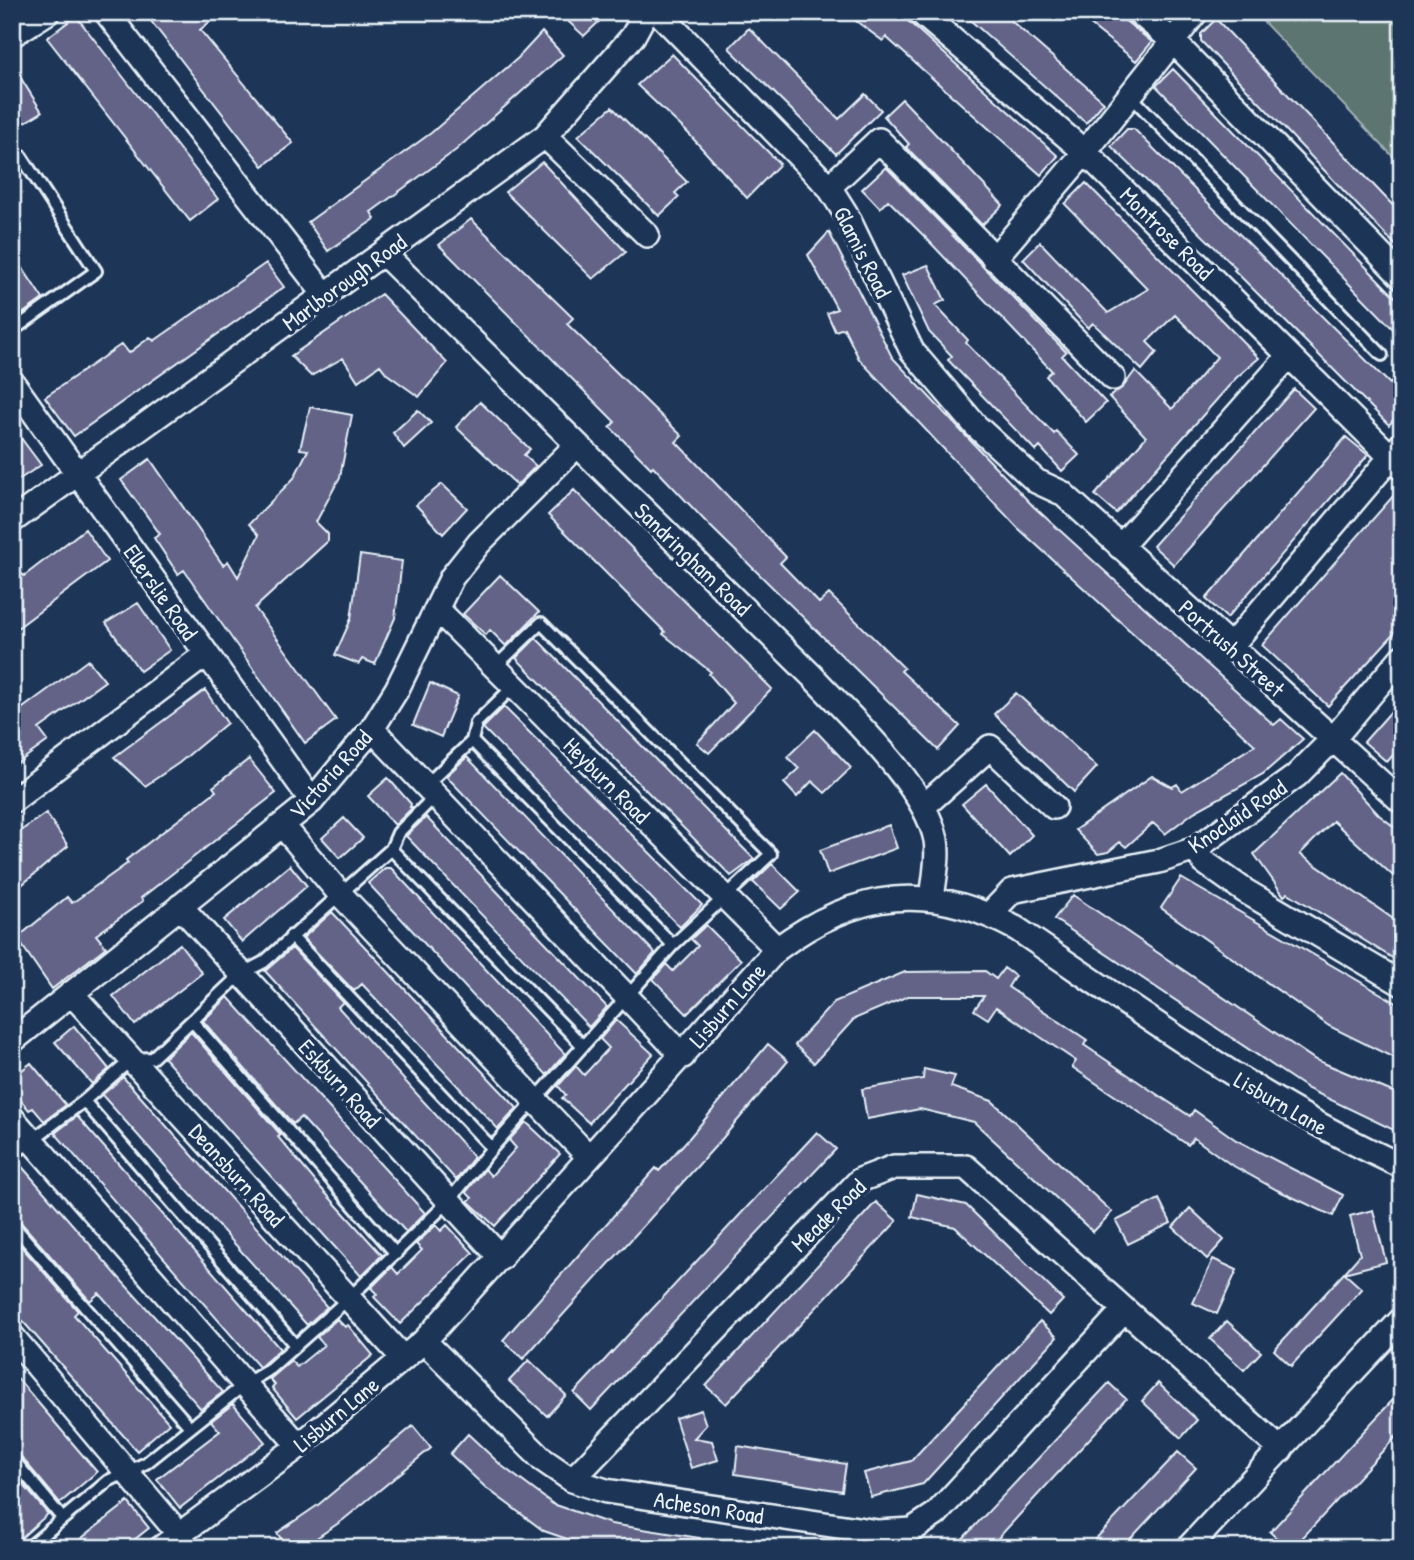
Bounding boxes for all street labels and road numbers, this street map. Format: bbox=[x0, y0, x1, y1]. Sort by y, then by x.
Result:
street label: Montrose Road bbox=[1113, 179, 1221, 287]
street label: Glamis Road bbox=[827, 201, 899, 303]
street label: Marlborough Road bbox=[276, 226, 412, 338]
street label: Sandringham Road bbox=[628, 495, 758, 623]
street label: Ellerslie Road bbox=[117, 538, 205, 646]
street label: Portrush Street bbox=[1172, 592, 1292, 705]
street label: Victoria Road bbox=[282, 723, 378, 825]
street label: Heyburn Road bbox=[557, 730, 657, 830]
street label: Knoclaid Road bbox=[1182, 772, 1292, 860]
street label: Lisburn Lane bbox=[682, 956, 772, 1054]
street label: Eskburn Road bbox=[292, 1032, 388, 1134]
street label: Lisburn Lane bbox=[1229, 1064, 1333, 1142]
street label: Deansburn Road bbox=[182, 1117, 292, 1233]
street label: Meade Road bbox=[784, 1172, 872, 1258]
street label: Lisburn Lane bbox=[287, 1369, 385, 1459]
street label: Acheson Road bbox=[652, 1483, 766, 1531]

